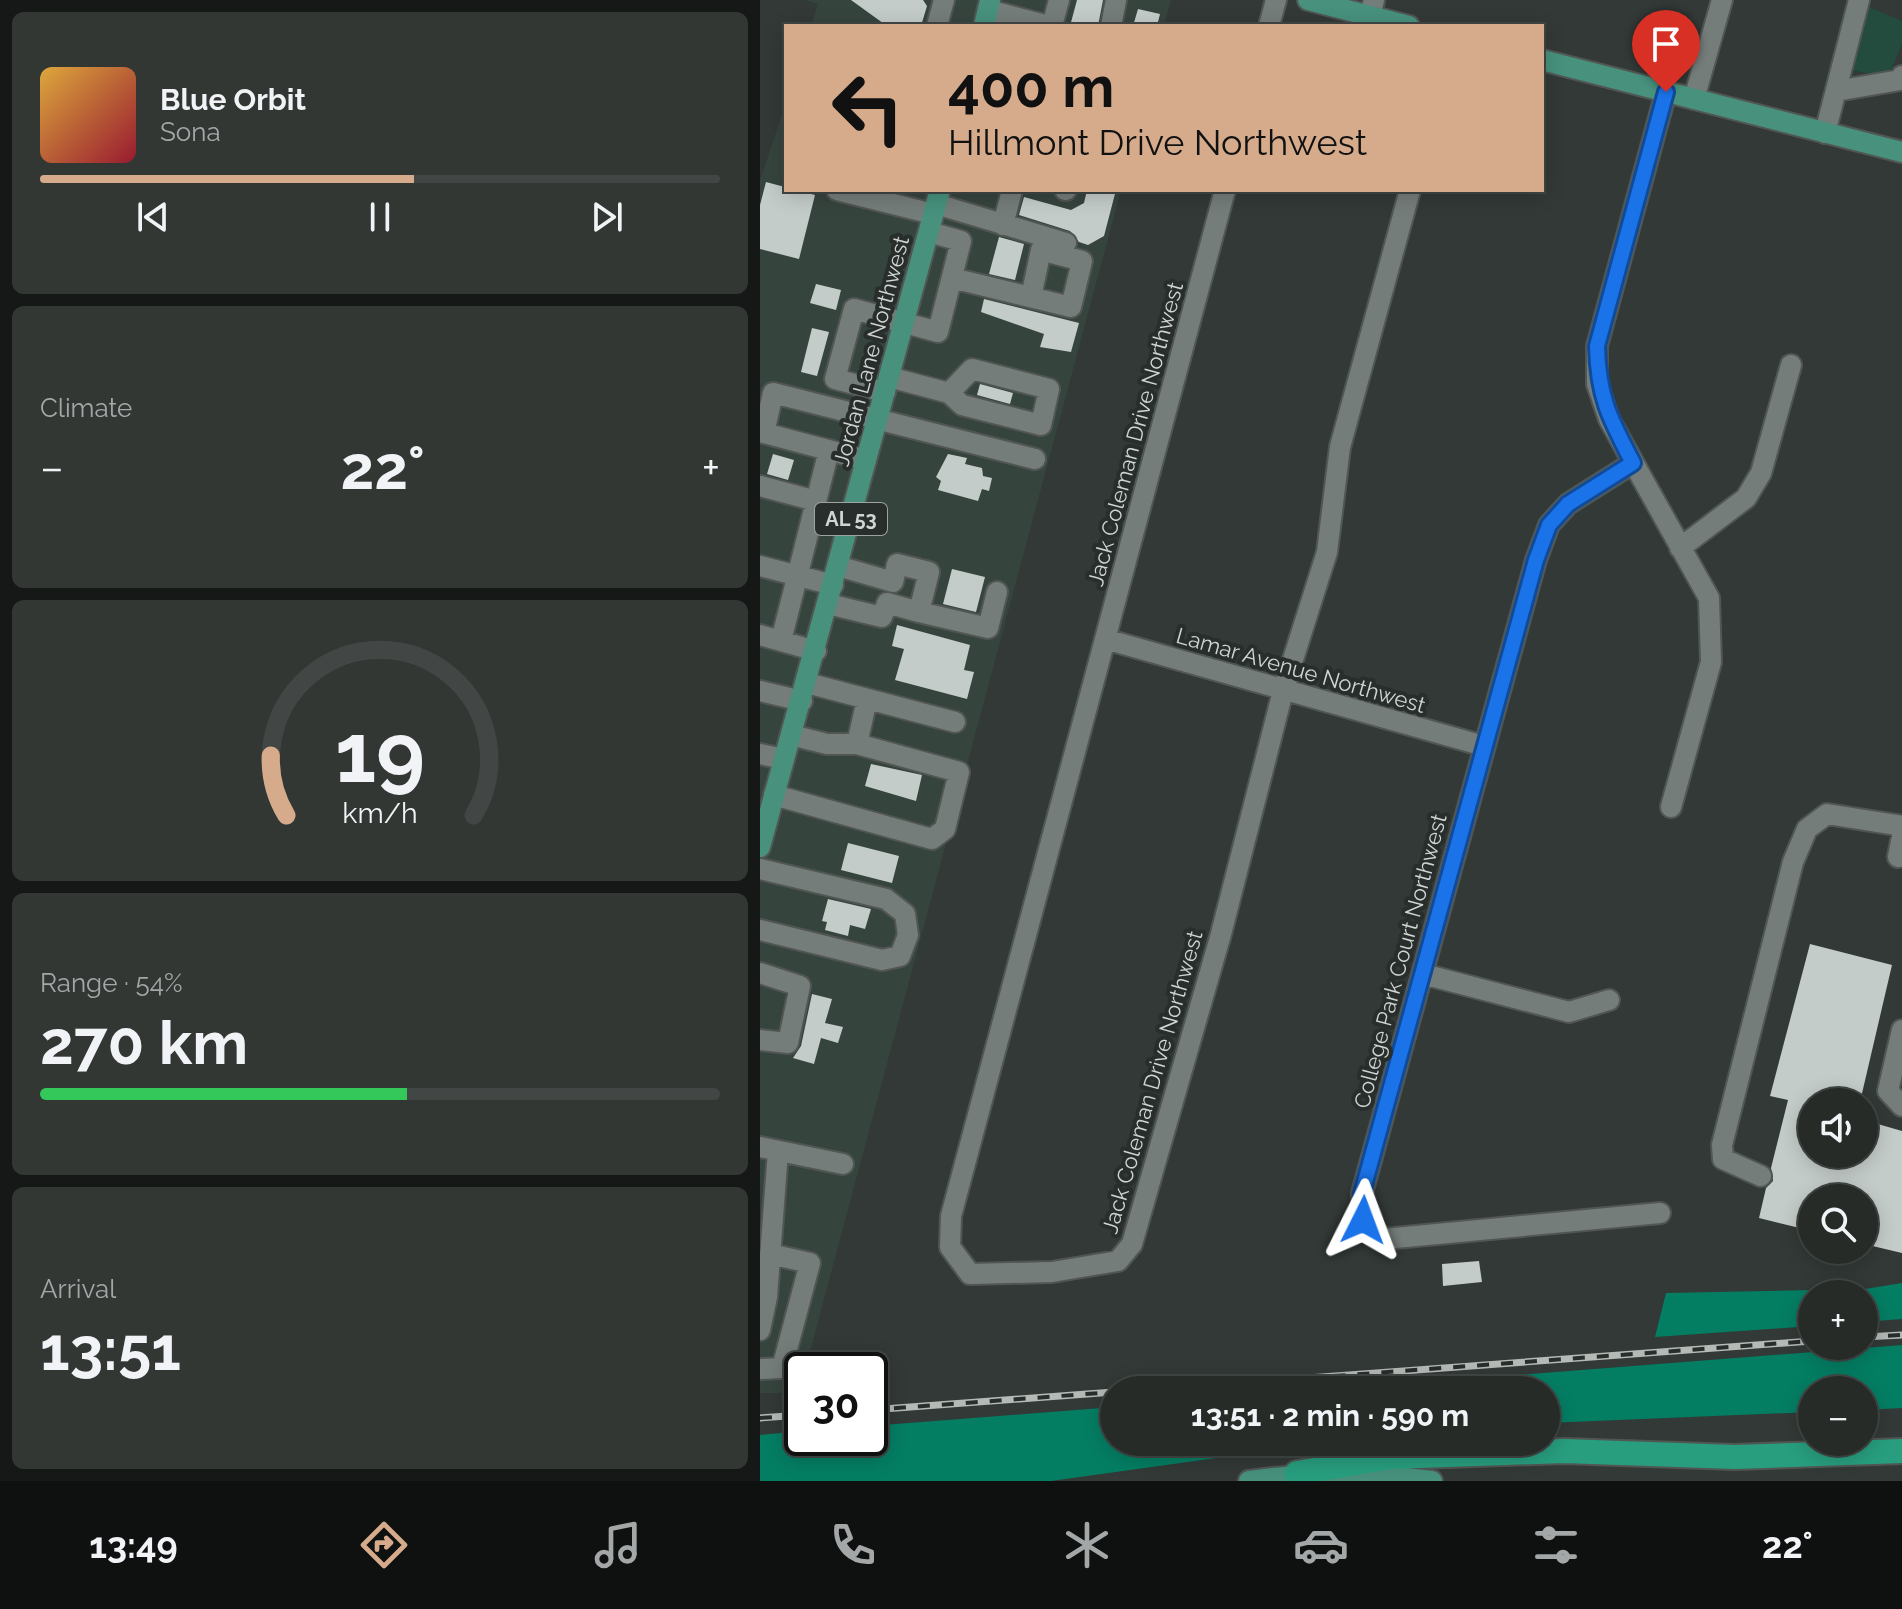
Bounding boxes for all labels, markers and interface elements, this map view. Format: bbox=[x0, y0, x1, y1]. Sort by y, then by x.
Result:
pin bbox=[1632, 10, 1700, 92]
icon: arrive bbox=[1644, 22, 1688, 66]
text: 400 m bbox=[948, 54, 1114, 120]
icon: left bbox=[816, 56, 920, 160]
text: Blue Orbit bbox=[160, 82, 306, 117]
text: Sona bbox=[160, 117, 221, 147]
text: Hillmont Drive Northwest bbox=[948, 121, 1367, 163]
icon: previous bbox=[131, 195, 175, 239]
icon: pause bbox=[358, 195, 402, 239]
icon: next bbox=[585, 195, 629, 239]
street label: Jordan Lane Northwest bbox=[828, 233, 914, 469]
street label: Jack Coleman Drive Northwest bbox=[1082, 279, 1188, 589]
text: Climate bbox=[40, 393, 132, 423]
text: 22° bbox=[341, 433, 425, 503]
text: − bbox=[40, 442, 64, 493]
text: + bbox=[702, 442, 720, 493]
road number: AL 53 bbox=[815, 503, 887, 535]
street label: Lamar Avenue Northwest bbox=[1173, 622, 1429, 718]
text: 19 bbox=[335, 704, 425, 801]
text: km/h bbox=[342, 797, 418, 831]
street label: College Park Court Northwest bbox=[1348, 810, 1452, 1111]
street label: Jack Coleman Drive Northwest bbox=[1096, 927, 1208, 1236]
text: Range · 54% bbox=[40, 968, 183, 998]
text: 270 km bbox=[40, 1008, 248, 1078]
map controls bbox=[1798, 1088, 1878, 1456]
button: sound bbox=[1798, 1088, 1878, 1168]
position arrow bbox=[1321, 1178, 1405, 1262]
button: search bbox=[1798, 1184, 1878, 1264]
text: Arrival bbox=[40, 1274, 116, 1304]
button: + bbox=[1798, 1280, 1878, 1360]
text: 13:51 bbox=[40, 1314, 181, 1384]
speed limit sign: 30 bbox=[784, 1352, 888, 1456]
button: − bbox=[1798, 1376, 1878, 1456]
text: 13:51 · 2 min · 590 m bbox=[1191, 1398, 1469, 1433]
icon: directions bbox=[356, 1517, 412, 1573]
icon: music bbox=[590, 1517, 646, 1573]
icon: phone bbox=[825, 1517, 881, 1573]
icon: climate bbox=[1059, 1517, 1115, 1573]
icon: car bbox=[1293, 1517, 1349, 1573]
icon: filters bbox=[1528, 1517, 1584, 1573]
text: 13:49 bbox=[89, 1524, 178, 1566]
text: 22° bbox=[1762, 1524, 1813, 1566]

